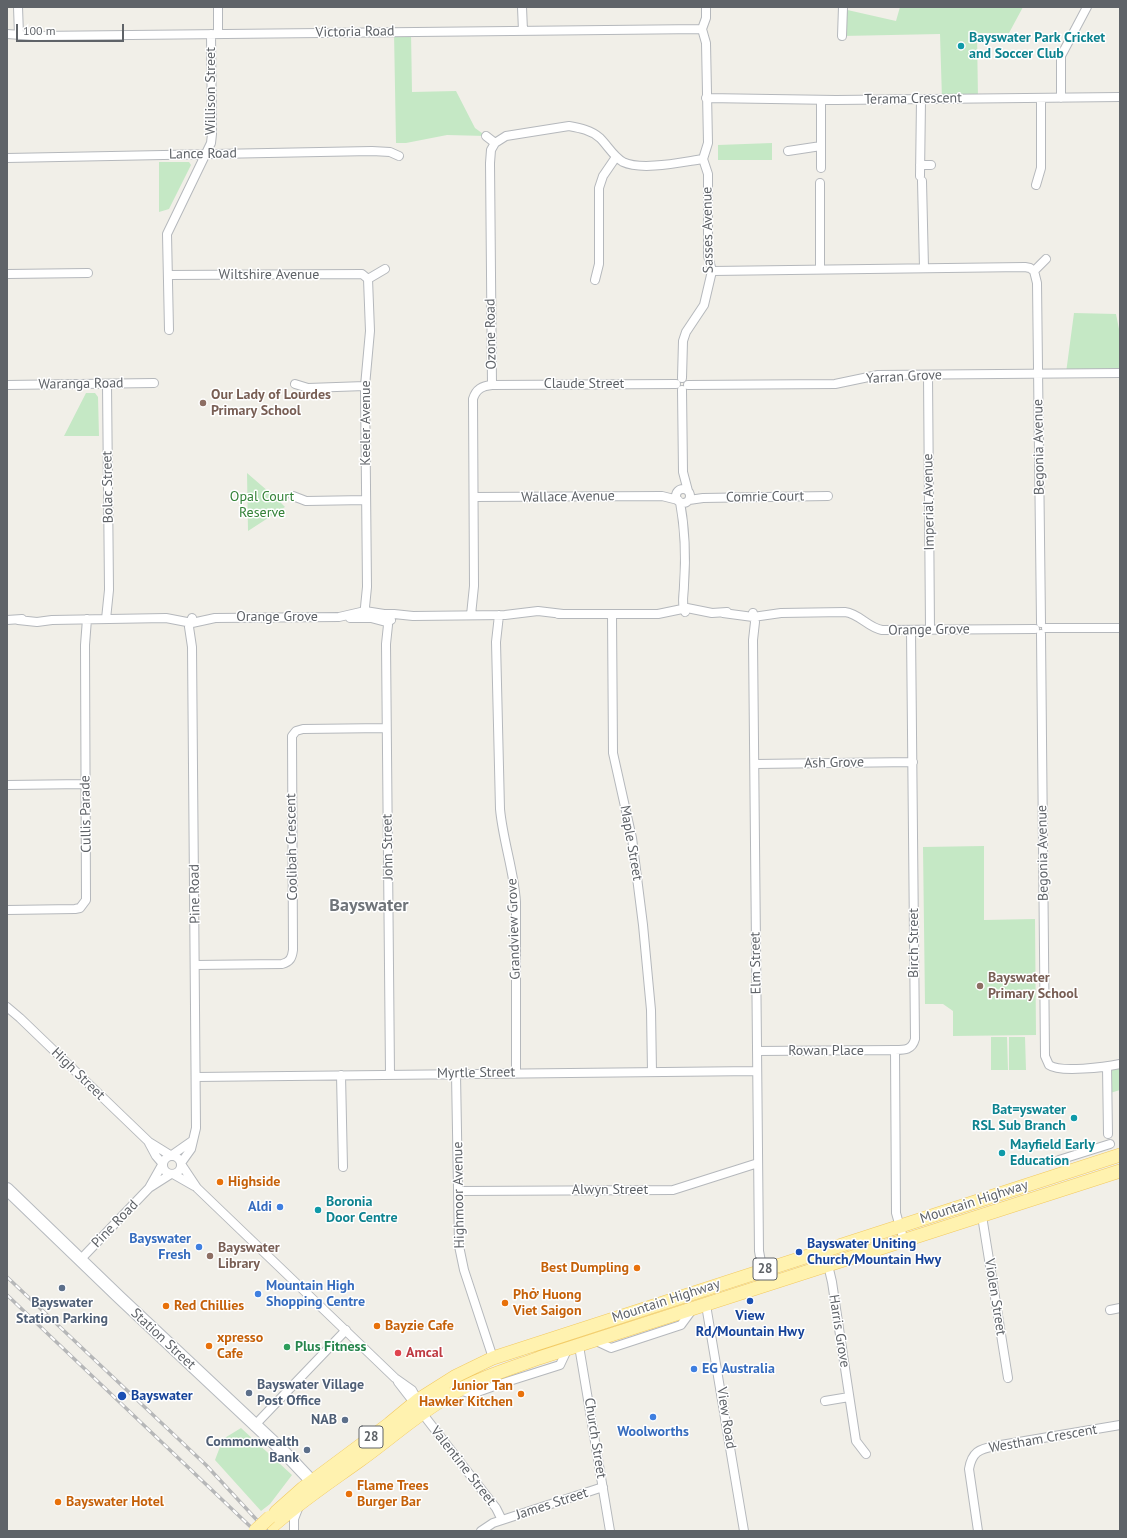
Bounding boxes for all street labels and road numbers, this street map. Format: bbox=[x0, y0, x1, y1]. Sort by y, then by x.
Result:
street label: Victoria Road bbox=[315, 23, 395, 41]
street label: Willison Street bbox=[203, 47, 219, 135]
street label: Terama Crescent bbox=[864, 90, 962, 108]
street label: Lance Road bbox=[169, 145, 237, 163]
street label: Sasses Avenue bbox=[699, 187, 717, 273]
street label: Wiltshire Avenue bbox=[219, 267, 319, 283]
street label: Ozone Road bbox=[482, 298, 500, 370]
street label: Yarran Grove bbox=[866, 367, 942, 387]
street label: Waranga Road bbox=[38, 375, 124, 393]
street label: Claude Street bbox=[544, 376, 624, 392]
street label: Keeler Avenue bbox=[358, 380, 374, 466]
street label: Begonia Avenue bbox=[1030, 399, 1048, 495]
street label: Bolac Street bbox=[99, 451, 117, 523]
street label: Imperial Avenue bbox=[920, 453, 938, 551]
street label: Wallace Avenue bbox=[521, 488, 615, 506]
street label: Comrie Court bbox=[726, 488, 804, 506]
street label: Orange Grove bbox=[236, 609, 318, 625]
street label: Orange Grove bbox=[888, 621, 970, 639]
street label: Ash Grove bbox=[804, 754, 864, 772]
street label: Cullis Parade bbox=[77, 775, 95, 853]
street label: Coolibah Crescent bbox=[283, 793, 301, 901]
street label: Maple Street bbox=[616, 804, 646, 882]
street label: Begonia Avenue bbox=[1034, 805, 1052, 901]
street label: John Street bbox=[379, 814, 397, 880]
street label: Pine Road bbox=[186, 864, 204, 924]
street label: Grandview Grove bbox=[504, 878, 524, 980]
street label: Birch Street bbox=[906, 908, 922, 978]
street label: Elm Street bbox=[747, 932, 765, 994]
street label: Rowan Place bbox=[788, 1043, 864, 1059]
street label: High Street bbox=[48, 1044, 108, 1104]
street label: Myrtle Street bbox=[437, 1064, 515, 1082]
street label: Highmoor Avenue bbox=[450, 1141, 468, 1249]
street label: Mountain Highway bbox=[918, 1177, 1030, 1227]
street label: Alwyn Street bbox=[572, 1182, 648, 1198]
street label: Pine Road bbox=[88, 1197, 142, 1251]
street label: Violen Street bbox=[981, 1257, 1009, 1337]
road number: 28 bbox=[753, 1258, 777, 1280]
street label: Mountain Highway bbox=[610, 1276, 722, 1326]
street label: Harris Grove bbox=[825, 1293, 853, 1369]
street label: Station Street bbox=[127, 1305, 199, 1373]
street label: View Road bbox=[713, 1386, 739, 1450]
street label: Church Street bbox=[580, 1396, 610, 1480]
street label: Westham Crescent bbox=[988, 1421, 1098, 1457]
street label: Valentine Street bbox=[427, 1423, 499, 1509]
road number: 28 bbox=[359, 1426, 383, 1448]
street label: James Street bbox=[514, 1484, 590, 1524]

